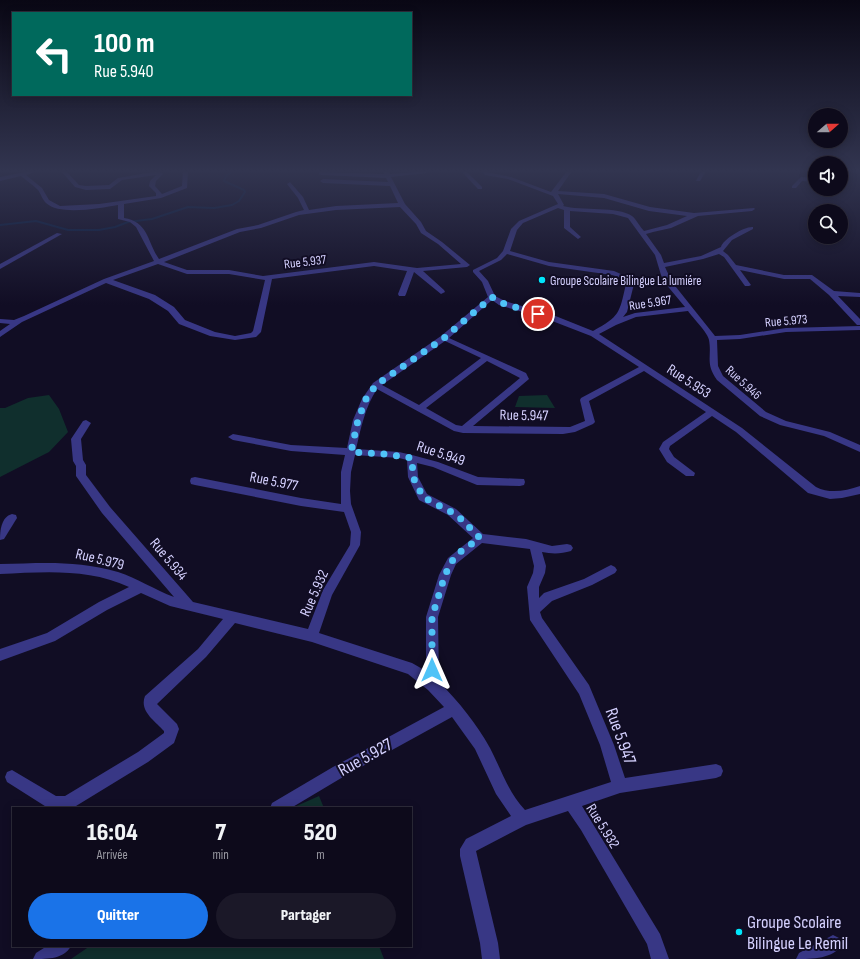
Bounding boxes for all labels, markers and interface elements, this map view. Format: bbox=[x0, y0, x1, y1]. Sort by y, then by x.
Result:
text: 100 m bbox=[94, 27, 155, 60]
icon: left bbox=[28, 28, 80, 80]
text: Rue 5.940 bbox=[94, 61, 154, 82]
north arrow bbox=[808, 108, 848, 148]
map controls bbox=[808, 108, 848, 244]
button: sound bbox=[808, 156, 848, 196]
button: search bbox=[808, 204, 848, 244]
street label: Rue 5.937 bbox=[283, 251, 328, 273]
place label: Groupe Scolaire Bilingue La lumiére bbox=[550, 273, 702, 289]
marker: Groupe Scolaire Bilingue La lumiére bbox=[537, 275, 547, 285]
street label: Rue 5.967 bbox=[628, 292, 673, 314]
pin bbox=[521, 297, 555, 331]
icon: arrive bbox=[527, 303, 549, 325]
street label: Rue 5.973 bbox=[764, 311, 808, 331]
street label: Rue 5.953 bbox=[663, 360, 714, 403]
street label: Rue 5.946 bbox=[722, 362, 765, 403]
street label: Rue 5.947 bbox=[499, 406, 549, 425]
street label: Rue 5.949 bbox=[414, 437, 467, 470]
street label: Rue 5.977 bbox=[248, 468, 300, 495]
street label: Rue 5.934 bbox=[145, 534, 192, 584]
street label: Rue 5.979 bbox=[74, 544, 126, 575]
street label: Rue 5.932 bbox=[296, 567, 333, 620]
position arrow bbox=[411, 649, 453, 691]
street label: Rue 5.947 bbox=[601, 705, 641, 768]
street label: Rue 5.927 bbox=[334, 734, 397, 781]
street label: Rue 5.932 bbox=[581, 800, 624, 852]
text: 16:04 bbox=[87, 818, 138, 847]
text: 7 bbox=[215, 818, 226, 847]
text: 520 bbox=[304, 818, 337, 847]
text: Arrivée bbox=[97, 847, 128, 863]
text: min bbox=[212, 847, 229, 863]
text: m bbox=[316, 847, 325, 863]
button: Quitter bbox=[28, 893, 208, 939]
button: Partager bbox=[216, 893, 396, 939]
place label: Groupe Scolaire Bilingue Le Remil bbox=[747, 912, 848, 954]
marker: Groupe Scolaire Bilingue Le Remil bbox=[734, 927, 744, 937]

